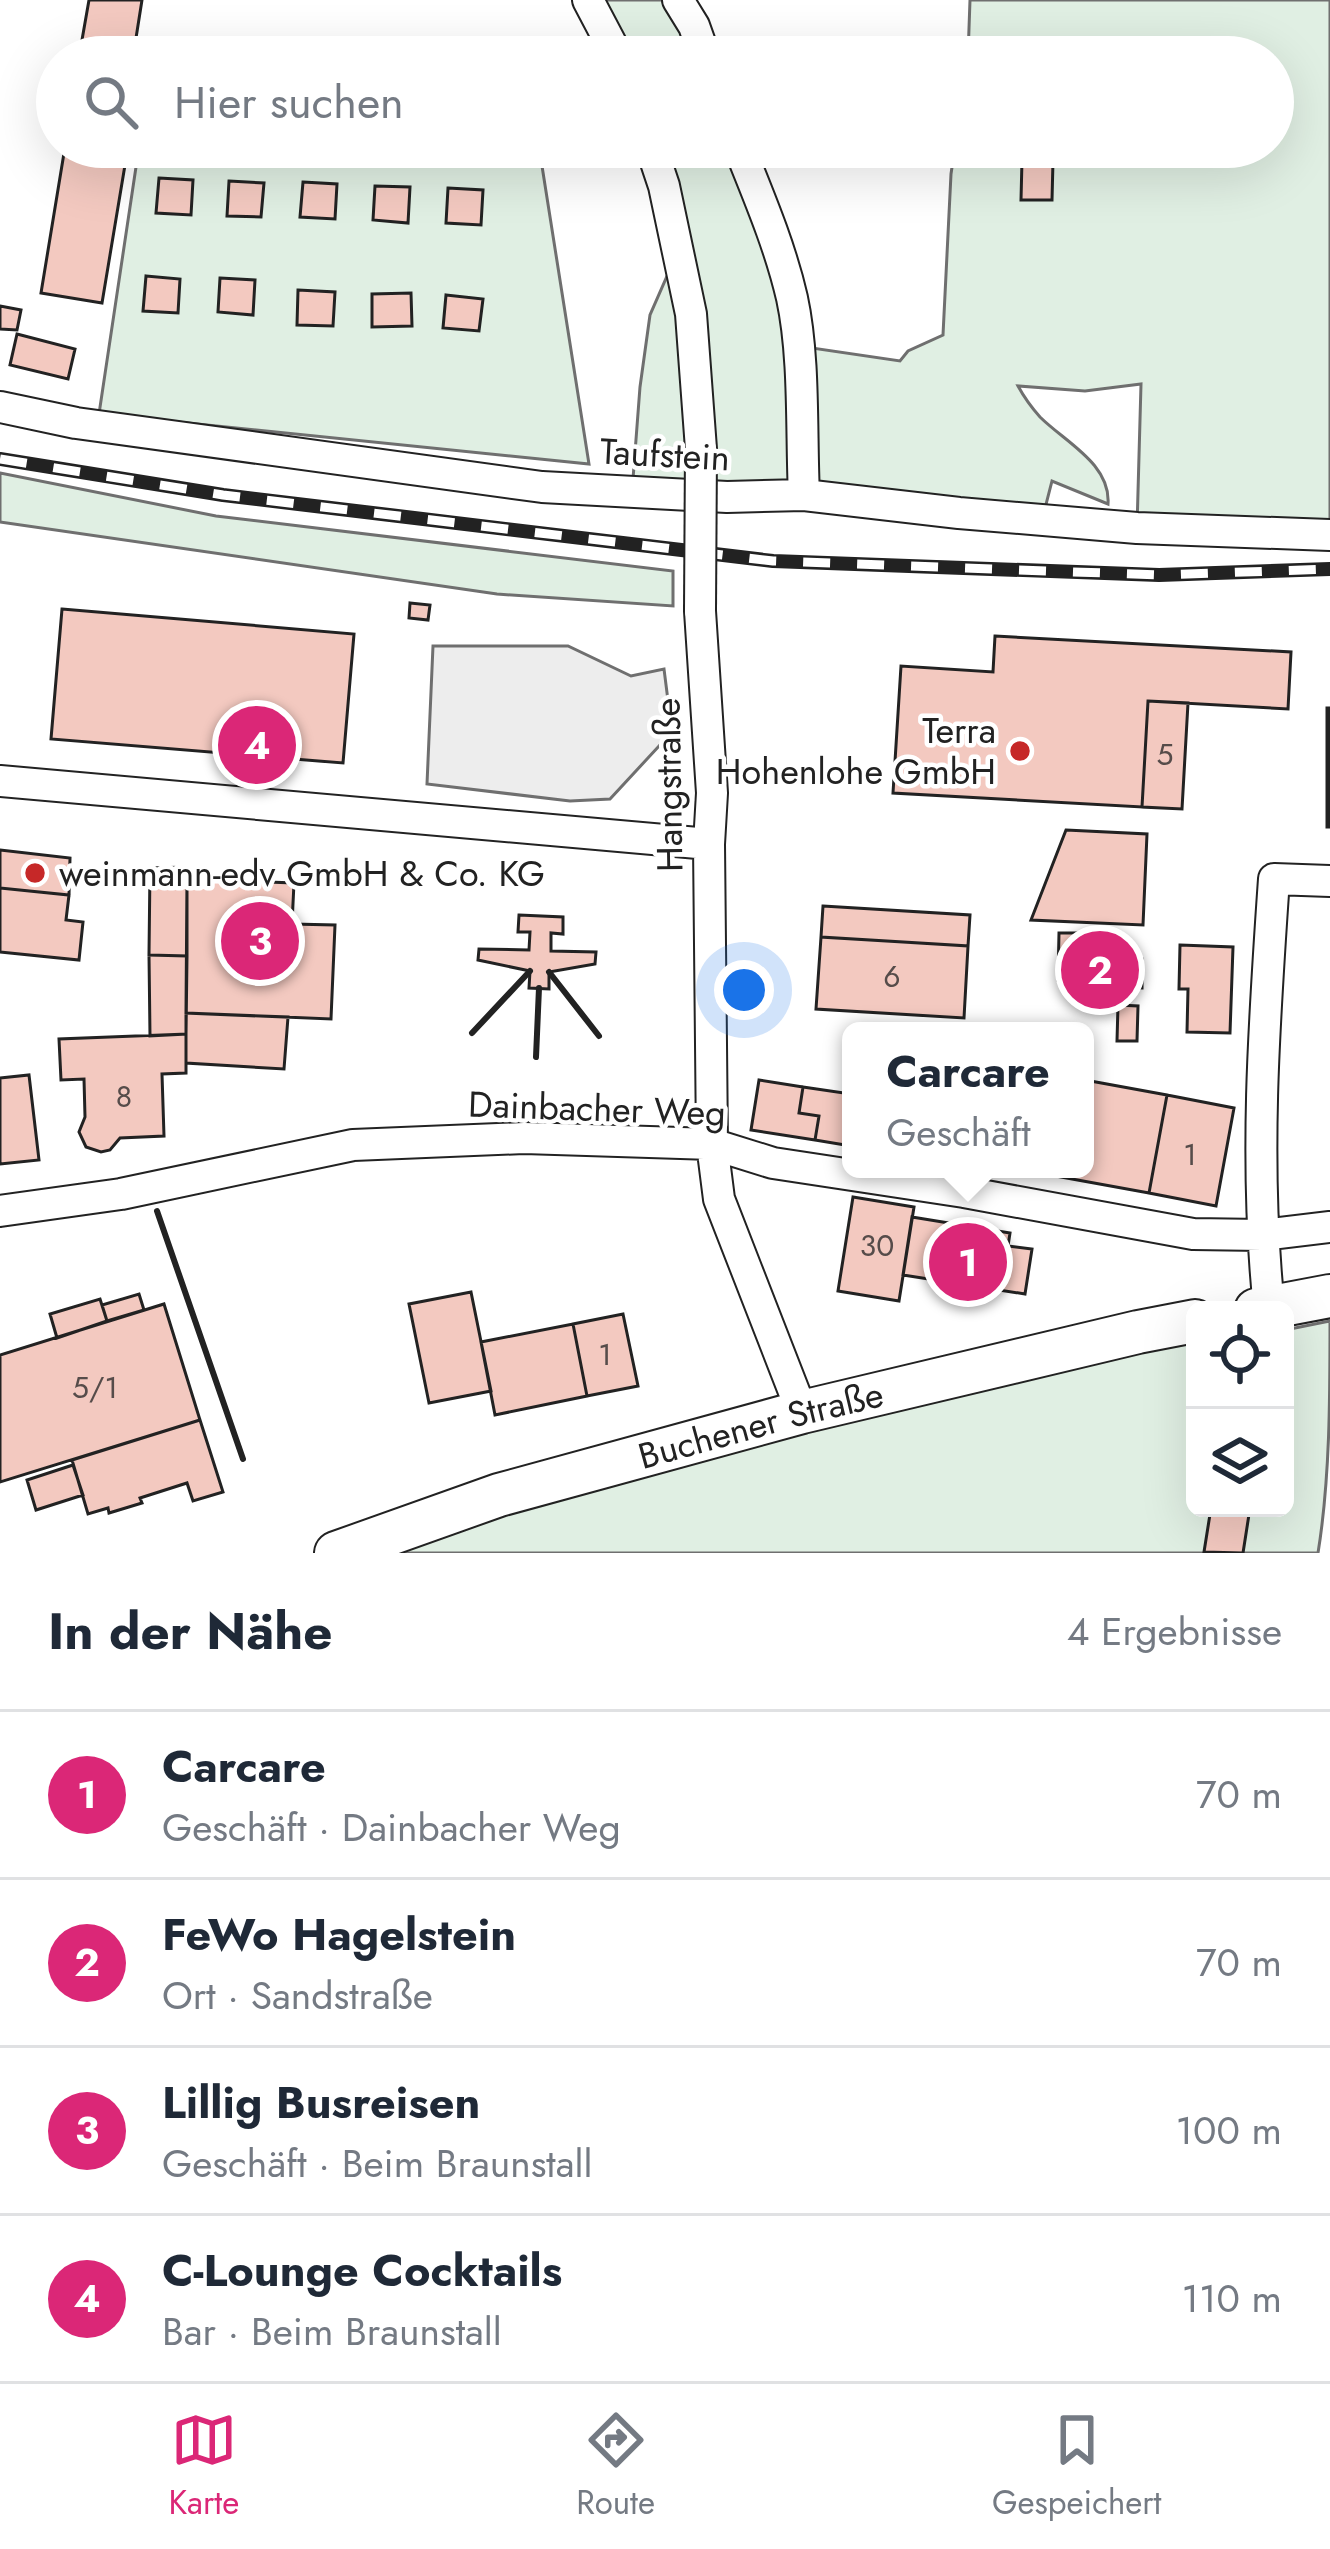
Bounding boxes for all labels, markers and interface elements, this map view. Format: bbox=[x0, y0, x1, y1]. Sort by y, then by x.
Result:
search box bbox=[36, 36, 1294, 168]
icon: search bbox=[78, 69, 144, 135]
text: Hier suchen bbox=[174, 70, 404, 135]
street label: Taufstein bbox=[599, 425, 731, 483]
street label: Hangstraße bbox=[640, 697, 696, 873]
pin: 4 bbox=[218, 700, 296, 790]
place label: Terra Hohenlohe GmbH bbox=[716, 704, 996, 797]
house number: 5 bbox=[1157, 733, 1173, 776]
marker: Terra Hohenlohe GmbH bbox=[1007, 738, 1033, 764]
place label: weinmann-edv GmbH & Co. KG bbox=[59, 847, 545, 899]
marker: weinmann-edv GmbH & Co. KG bbox=[22, 860, 48, 886]
pin: 3 bbox=[221, 896, 299, 986]
pin: 2 bbox=[1061, 925, 1139, 1015]
house number: 6 bbox=[883, 955, 901, 998]
your location bbox=[714, 960, 774, 1020]
popup bbox=[842, 1022, 1094, 1178]
text: Carcare bbox=[886, 1039, 1050, 1104]
house number: 8 bbox=[116, 1075, 132, 1118]
street label: Dainbacher Weg bbox=[467, 1078, 727, 1138]
text: Geschäft bbox=[886, 1104, 1031, 1161]
house number: 1 bbox=[1183, 1133, 1197, 1176]
pin: 1 bbox=[929, 1217, 1007, 1307]
house number: 30 bbox=[860, 1224, 894, 1267]
map controls bbox=[1186, 1301, 1294, 1517]
button: locate bbox=[1186, 1301, 1294, 1409]
house number: 1 bbox=[598, 1333, 612, 1376]
house number: 5/1 bbox=[72, 1366, 118, 1409]
street label: Buchener Straße bbox=[632, 1368, 888, 1482]
button: layers bbox=[1186, 1409, 1294, 1517]
text: In der Nähe bbox=[48, 1594, 332, 1668]
text: 4 Ergebnisse bbox=[1067, 1603, 1282, 1660]
text: Carcare bbox=[162, 1734, 326, 1799]
text: 1 bbox=[77, 1766, 97, 1823]
text: 70 m bbox=[1196, 1766, 1282, 1823]
text: Geschäft · Dainbacher Weg bbox=[162, 1799, 621, 1856]
text: FeWo Hagelstein bbox=[162, 1902, 516, 1967]
text: 2 bbox=[74, 1934, 100, 1991]
text: 70 m bbox=[1196, 1934, 1282, 1991]
text: Ort · Sandstraße bbox=[162, 1967, 433, 2024]
text: Lillig Busreisen bbox=[162, 2070, 480, 2135]
text: 3 bbox=[75, 2102, 99, 2159]
text: 100 m bbox=[1176, 2102, 1282, 2159]
text: Geschäft · Beim Braunstall bbox=[162, 2135, 592, 2192]
text: C-Lounge Cocktails bbox=[162, 2238, 562, 2303]
text: 4 bbox=[73, 2270, 101, 2327]
text: 110 m bbox=[1181, 2270, 1282, 2327]
text: Bar · Beim Braunstall bbox=[162, 2303, 502, 2360]
tab: Karte bbox=[168, 2407, 239, 2526]
tab: Route bbox=[576, 2407, 655, 2526]
tab: Gespeichert bbox=[992, 2407, 1161, 2526]

